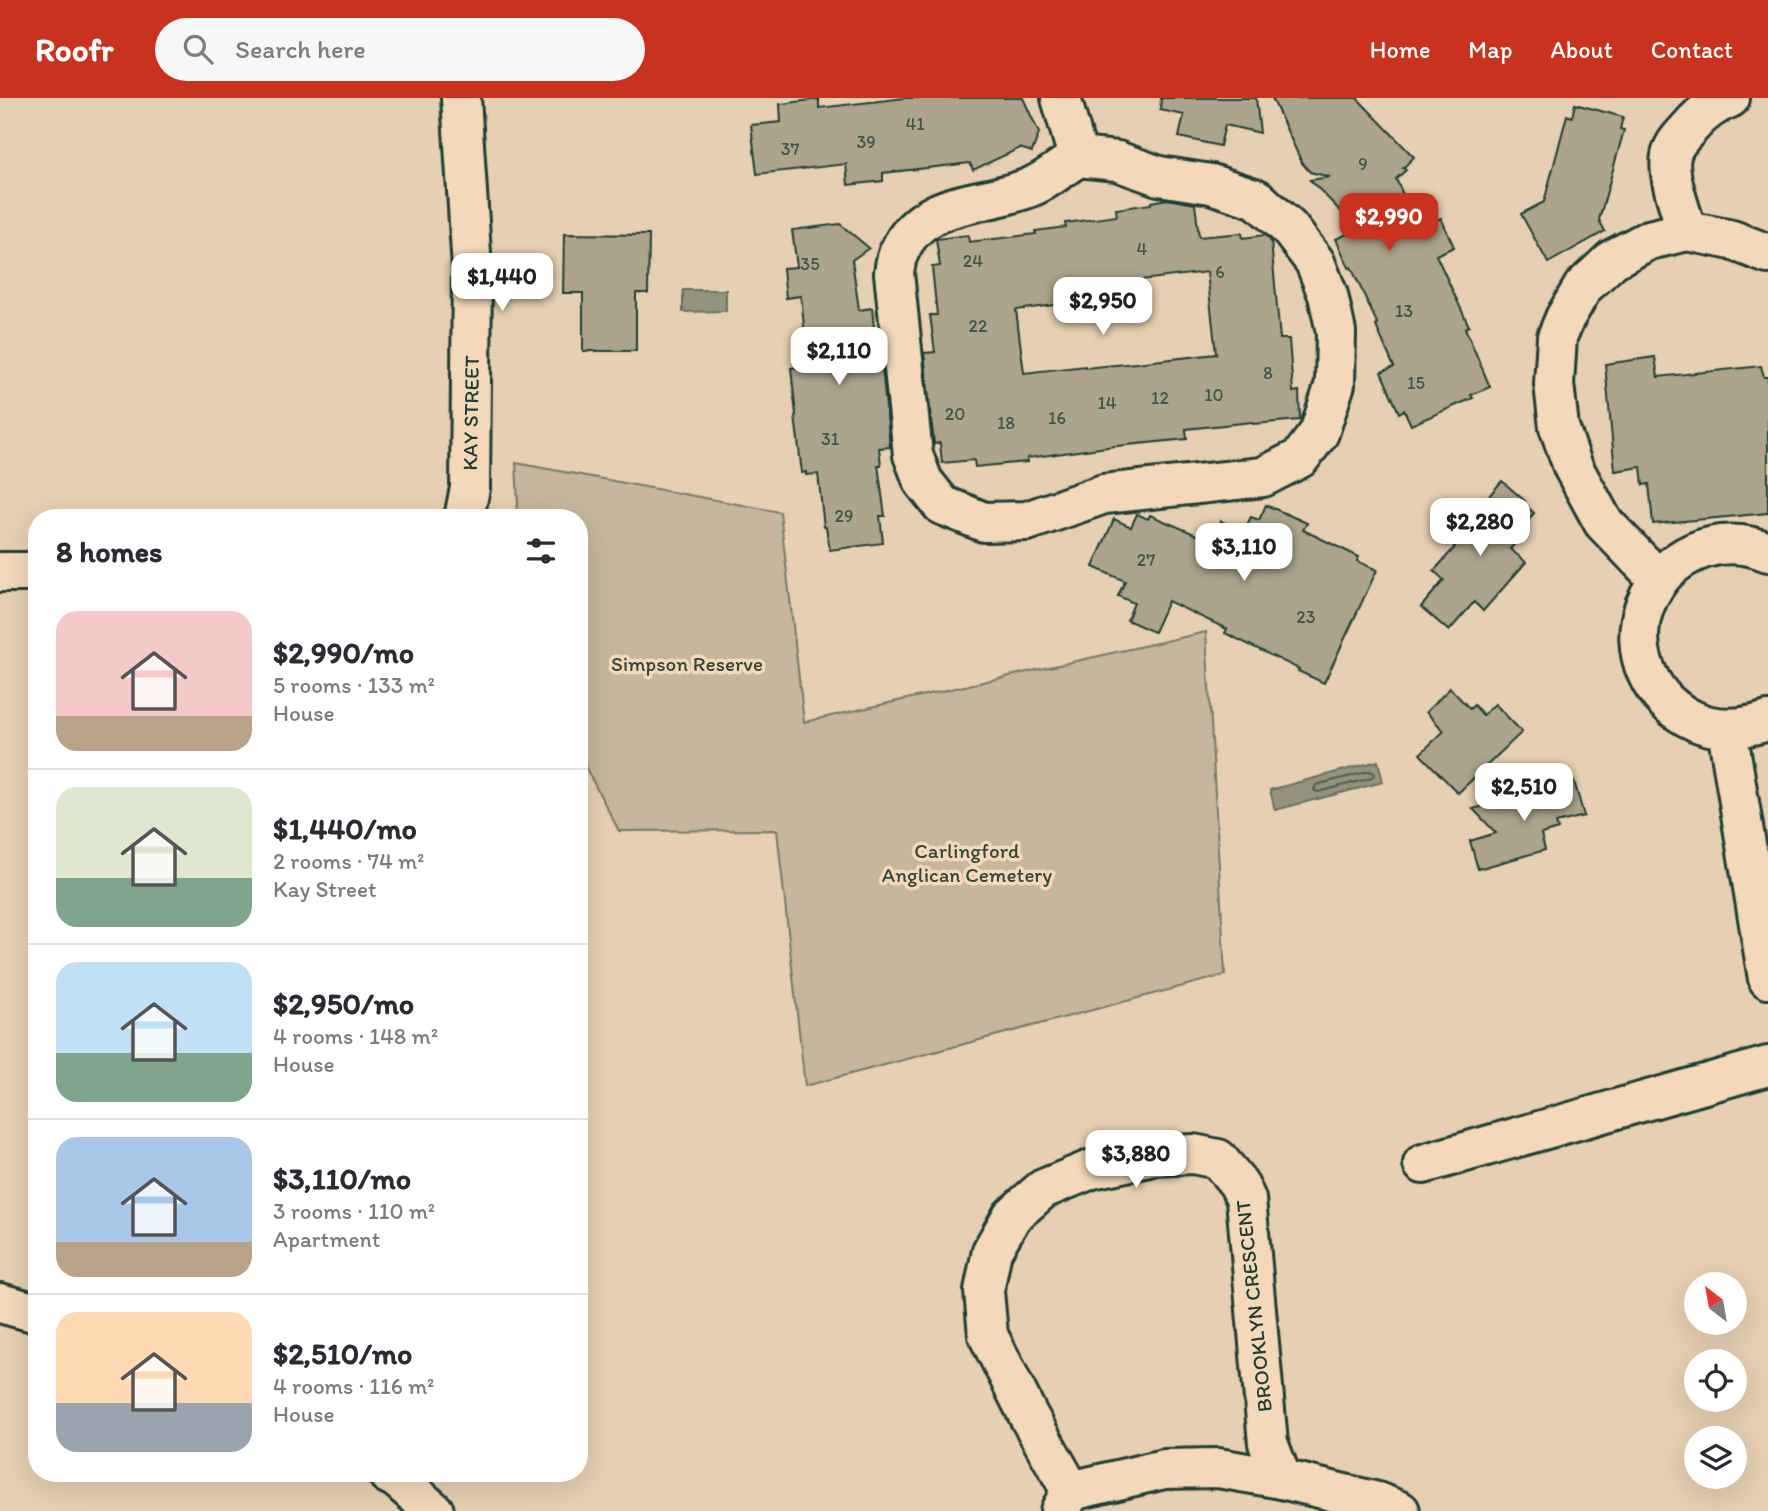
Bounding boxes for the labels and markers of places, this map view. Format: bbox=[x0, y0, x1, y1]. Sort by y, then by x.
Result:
pin: $2,990 bbox=[1332, 194, 1446, 253]
pin: $1,440 bbox=[445, 254, 559, 313]
pin: $2,950 bbox=[1046, 278, 1160, 337]
pin: $2,110 bbox=[782, 328, 896, 387]
pin: $2,280 bbox=[1423, 498, 1537, 558]
pin: $3,110 bbox=[1187, 524, 1301, 583]
pin: $2,510 bbox=[1467, 764, 1581, 823]
pin: $3,880 bbox=[1079, 1130, 1193, 1190]

